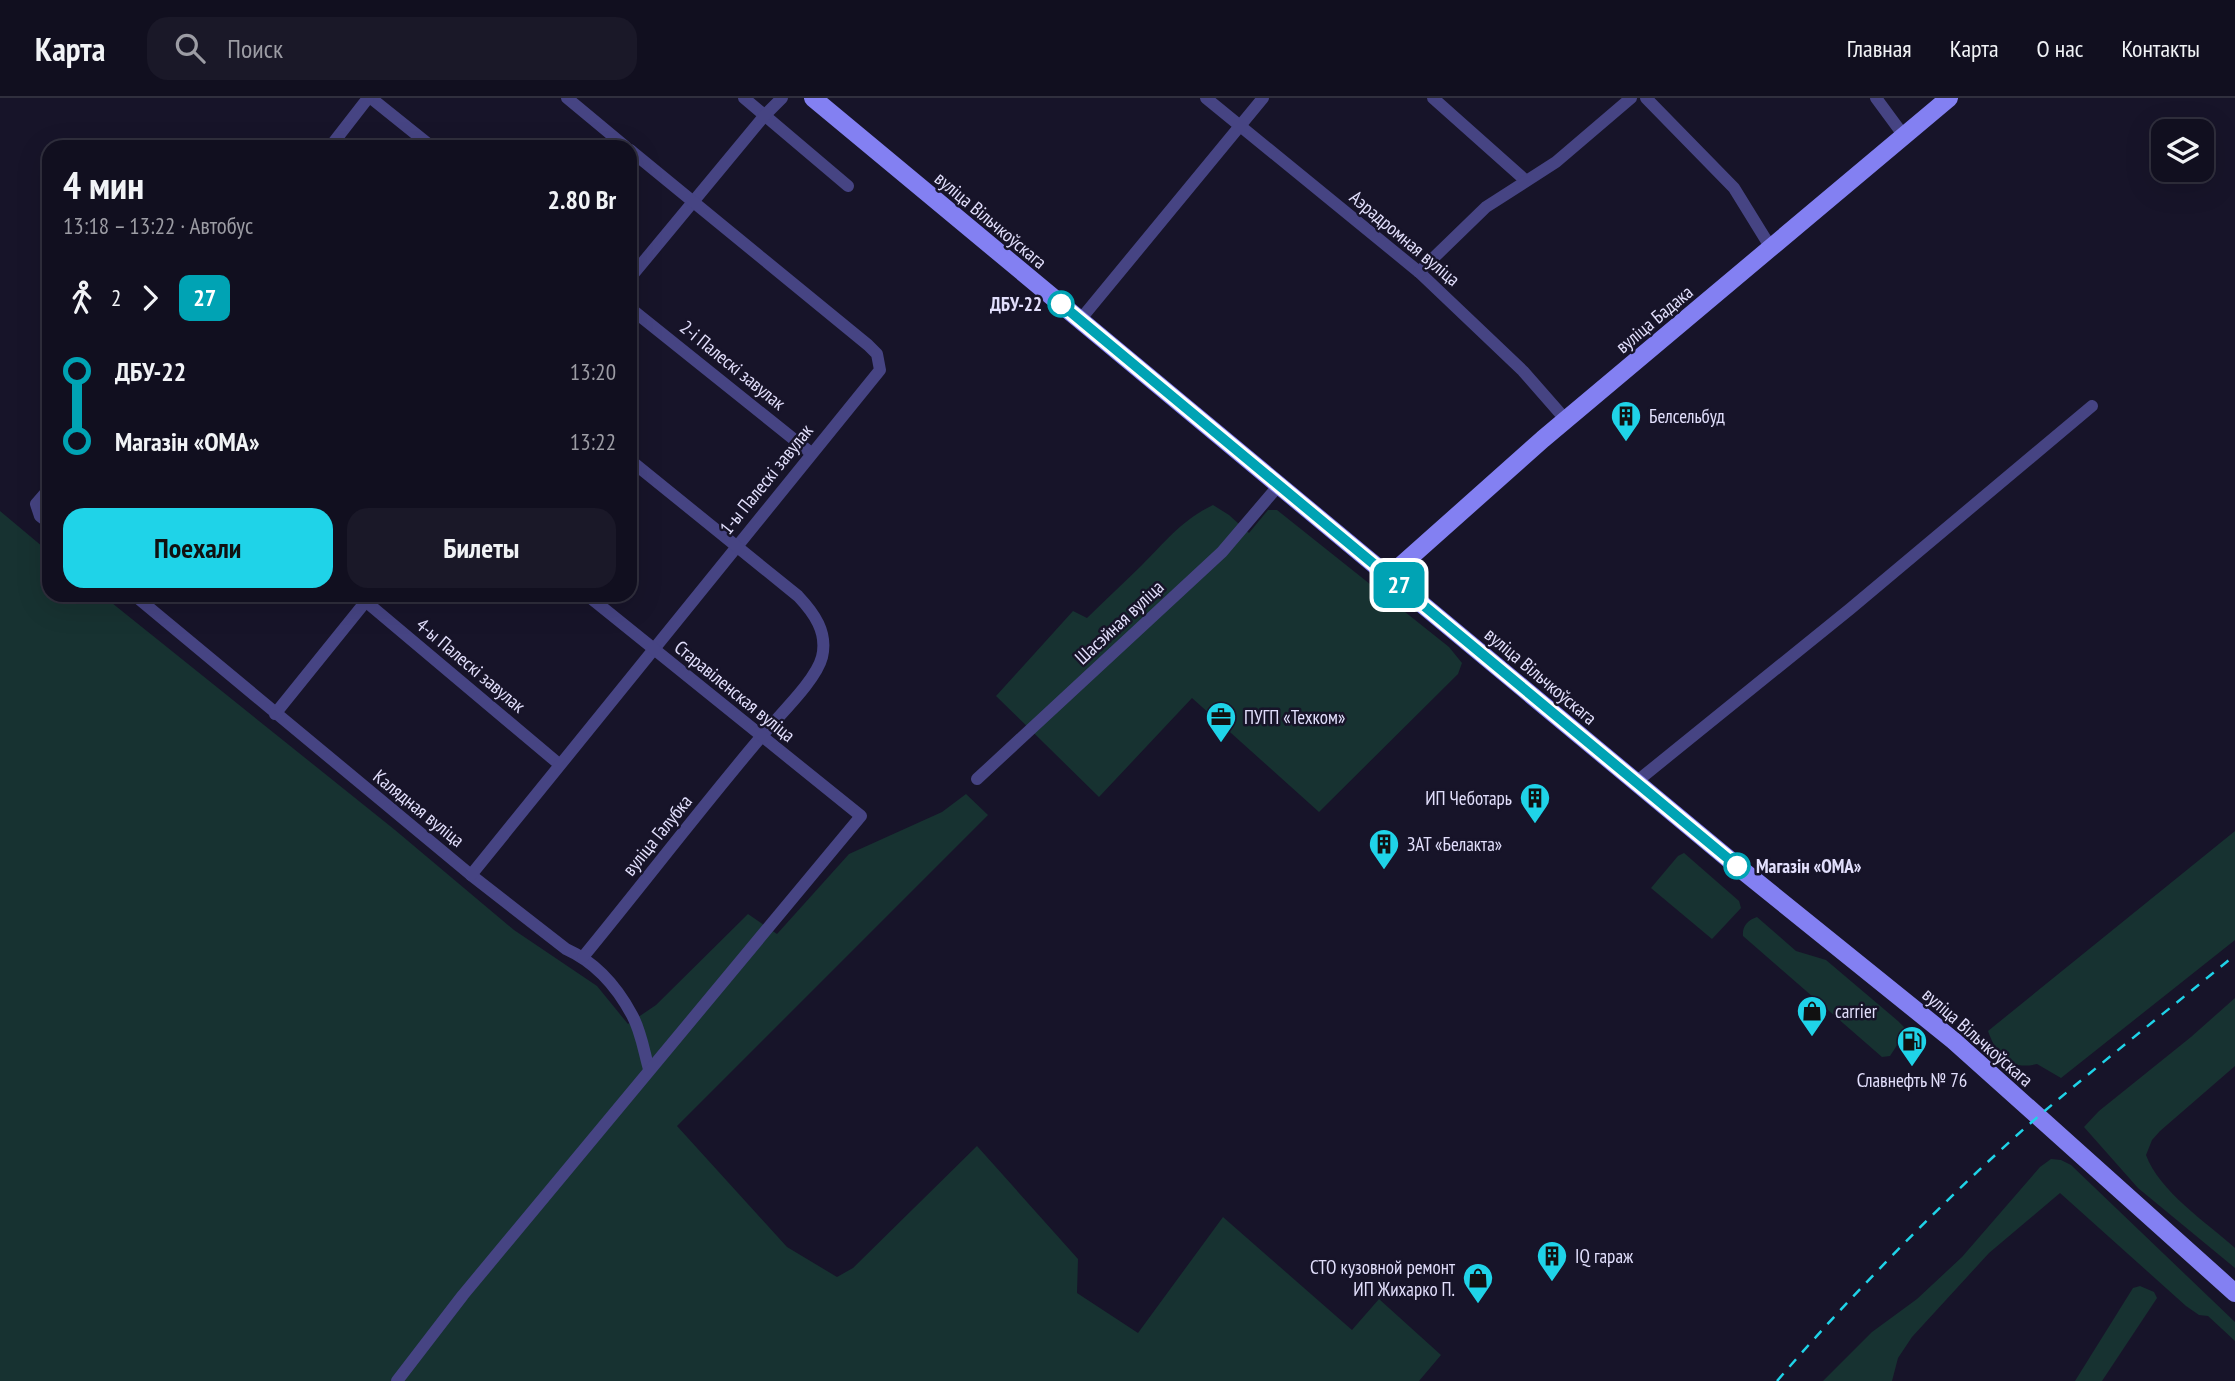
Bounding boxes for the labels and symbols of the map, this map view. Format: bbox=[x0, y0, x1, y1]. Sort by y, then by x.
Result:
street label: вуліца Вільчкоўскага bbox=[930, 166, 1052, 274]
street label: Аэрадромная вуліца bbox=[1345, 185, 1465, 291]
street label: вуліца Бадака bbox=[1611, 280, 1697, 358]
marker: ДБУ-22 bbox=[1048, 291, 1074, 317]
place label: ДБУ-22 bbox=[990, 292, 1042, 316]
street label: 2-і Палескі завулак bbox=[675, 315, 791, 415]
building icon: Белсельбуд bbox=[1609, 399, 1643, 443]
place label: Белсельбуд bbox=[1649, 404, 1726, 428]
street label: 1-ы Палескі завулак bbox=[714, 418, 818, 539]
line badge: 27 bbox=[1368, 562, 1430, 608]
street label: Шасэйная вуліца bbox=[1070, 575, 1168, 669]
street label: 4-ы Палескі завулак bbox=[412, 612, 531, 718]
street label: вуліца Вільчкоўскага bbox=[1480, 622, 1602, 730]
street label: Старавіленская вуліца bbox=[670, 635, 800, 747]
office icon: ПУГП «Техком» bbox=[1204, 700, 1238, 744]
place label: ПУГП «Техком» bbox=[1244, 705, 1345, 729]
street label: Калядная вуліца bbox=[369, 764, 469, 852]
building icon: ИП Чеботарь bbox=[1518, 781, 1552, 825]
place label: ИП Чеботарь bbox=[1425, 786, 1512, 810]
street label: вуліца Галубка bbox=[617, 790, 697, 880]
building icon: ЗАТ «Белакта» bbox=[1367, 827, 1401, 871]
place label: ЗАТ «Белакта» bbox=[1407, 832, 1502, 856]
marker: Магазін «ОМА» bbox=[1724, 853, 1750, 879]
place label: Магазін «ОМА» bbox=[1756, 854, 1862, 878]
street label: вуліца Вільчкоўскага bbox=[1918, 982, 2038, 1092]
shop icon: carrier bbox=[1795, 994, 1829, 1038]
place label: carrier bbox=[1835, 999, 1878, 1023]
fuel station icon: Славнефть № 76 bbox=[1895, 1024, 1929, 1068]
place label: Славнефть № 76 bbox=[1857, 1068, 1967, 1092]
building icon: IQ гараж bbox=[1535, 1239, 1569, 1283]
place label: IQ гараж bbox=[1575, 1244, 1634, 1268]
place label: СТО кузовной ремонт ИП Жихарко П. bbox=[1310, 1255, 1456, 1301]
shop icon: СТО кузовной ремонт ИП Жихарко П. bbox=[1461, 1261, 1495, 1305]

